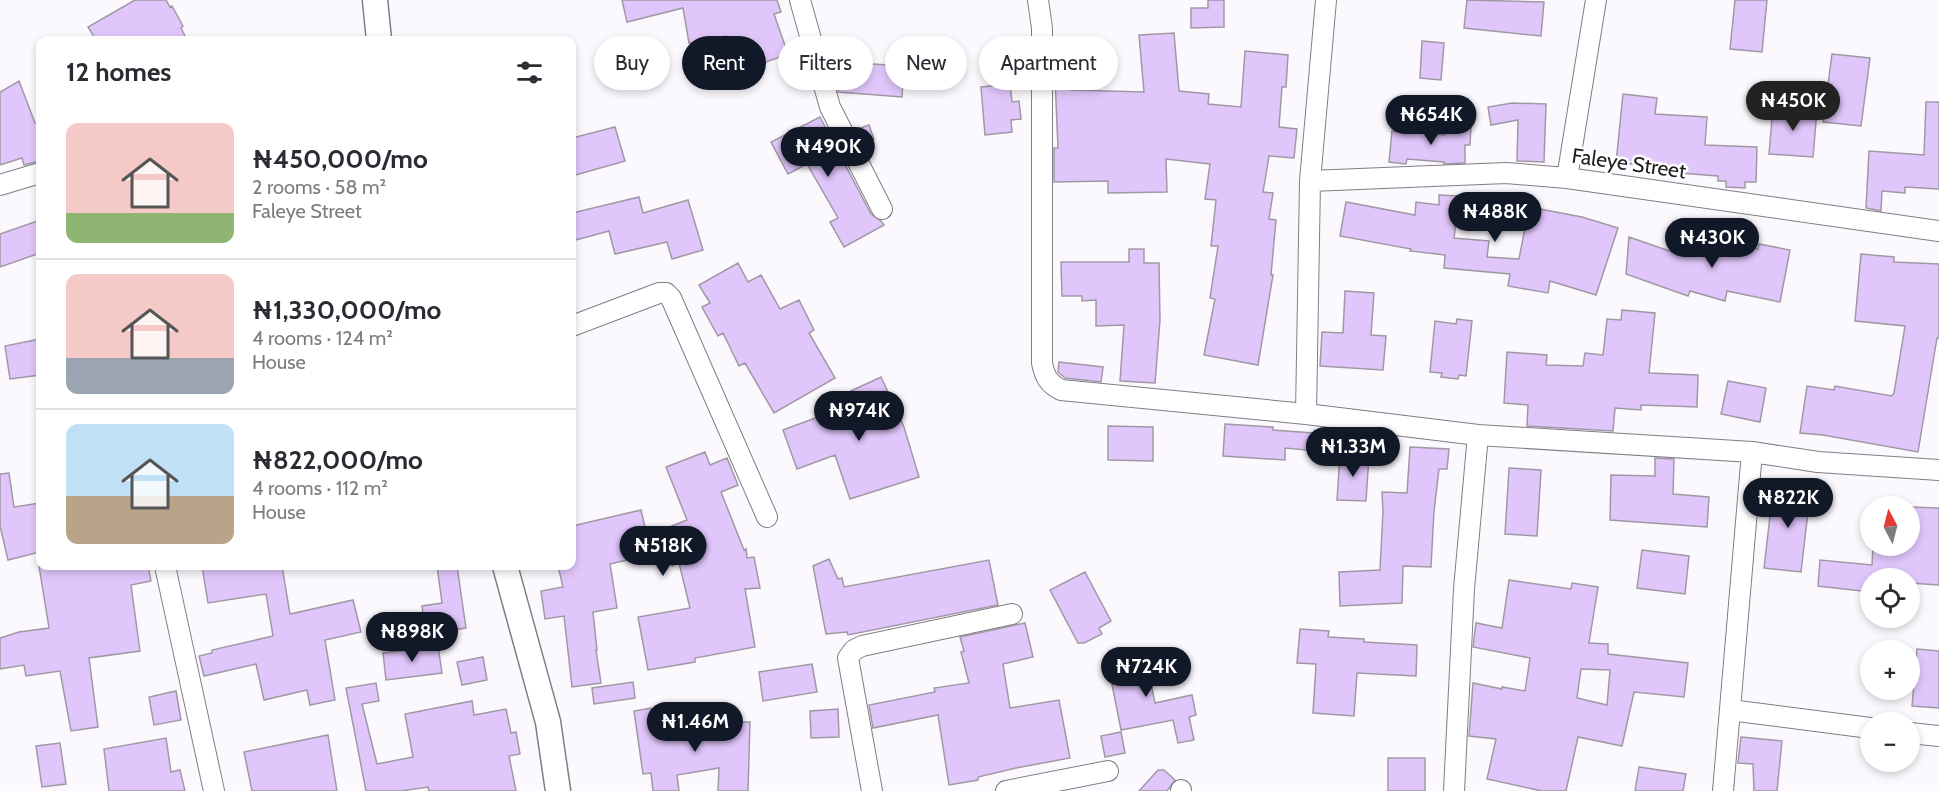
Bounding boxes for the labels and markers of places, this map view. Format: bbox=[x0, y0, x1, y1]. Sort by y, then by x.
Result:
pin: ₦450K bbox=[1751, 81, 1835, 132]
pin: ₦654K bbox=[1389, 95, 1473, 146]
pin: ₦490K bbox=[786, 127, 870, 178]
pin: ₦488K bbox=[1453, 192, 1537, 243]
pin: ₦430K bbox=[1670, 218, 1754, 269]
pin: ₦974K bbox=[817, 391, 901, 442]
pin: ₦1.33M bbox=[1304, 427, 1402, 478]
pin: ₦822K bbox=[1746, 478, 1830, 529]
pin: ₦518K bbox=[621, 526, 705, 577]
pin: ₦898K bbox=[370, 612, 454, 663]
pin: ₦724K bbox=[1104, 647, 1188, 698]
pin: ₦1.46M bbox=[646, 702, 744, 753]

